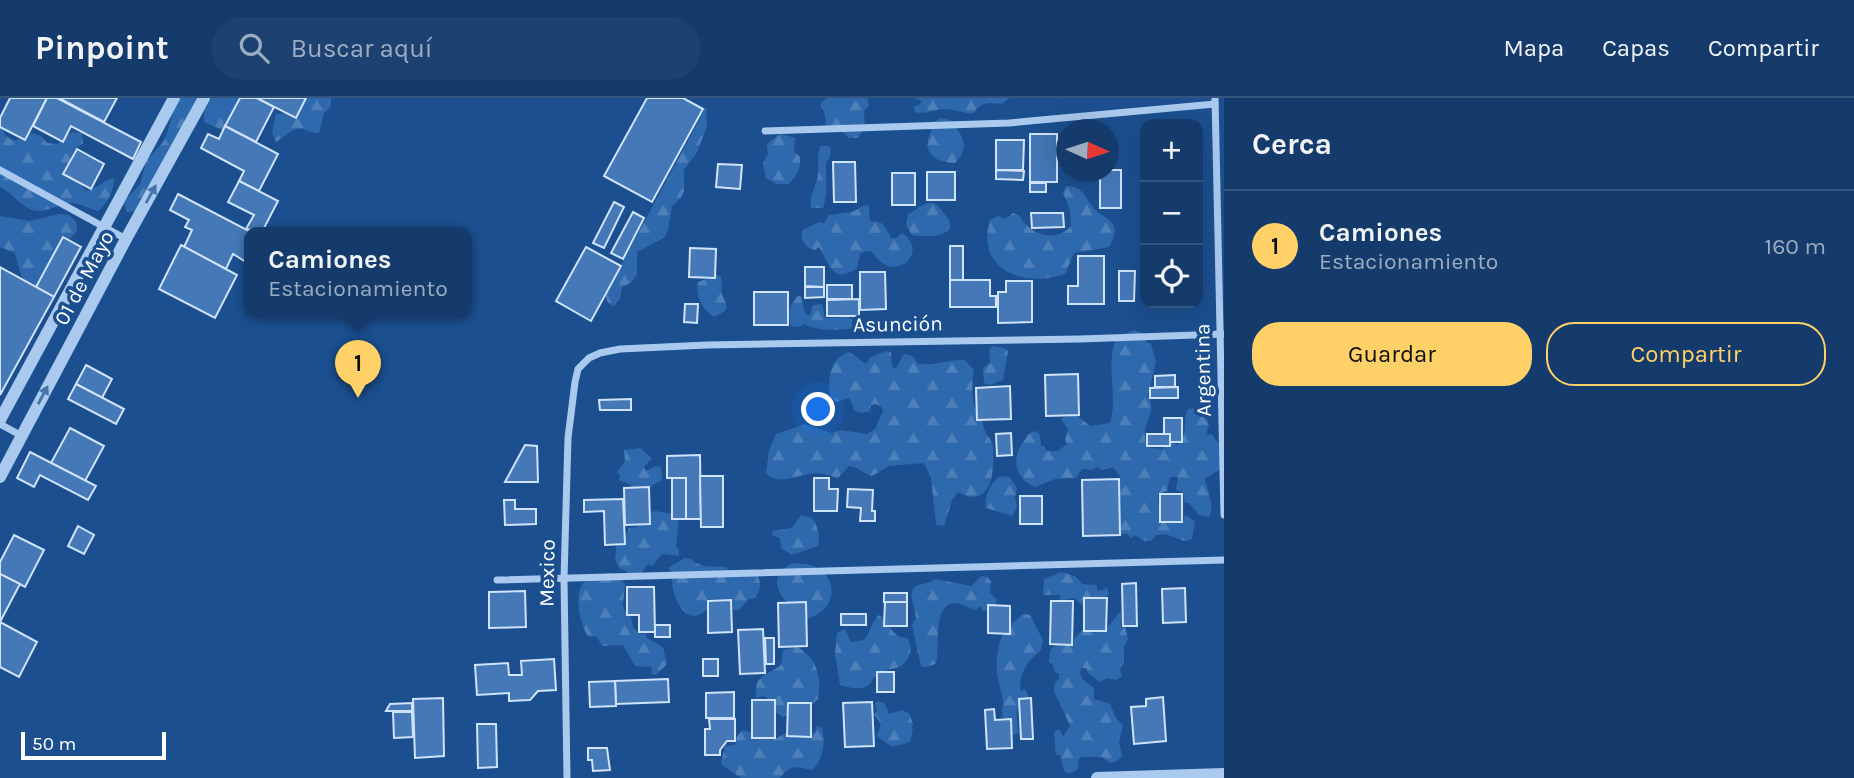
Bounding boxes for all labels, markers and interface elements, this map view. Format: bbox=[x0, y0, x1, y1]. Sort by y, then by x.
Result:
search box bbox=[211, 17, 701, 80]
text: Pinpoint bbox=[35, 29, 169, 67]
icon: search bbox=[235, 29, 273, 67]
text: Buscar aquí bbox=[291, 33, 433, 64]
text: Mapa bbox=[1503, 34, 1564, 62]
text: Capas bbox=[1602, 34, 1670, 62]
text: Compartir bbox=[1708, 34, 1819, 62]
north arrow bbox=[1056, 119, 1119, 182]
map controls bbox=[1140, 119, 1203, 308]
button: + bbox=[1140, 119, 1203, 182]
text: Cerca bbox=[1252, 126, 1332, 162]
button: − bbox=[1140, 182, 1203, 245]
one-way arrow bbox=[145, 185, 157, 204]
text: Camiones bbox=[1319, 217, 1442, 248]
street label: 01 de Mayo bbox=[49, 227, 119, 329]
popup bbox=[244, 227, 472, 318]
text: 1 bbox=[1271, 233, 1279, 260]
text: 160 m bbox=[1765, 233, 1826, 260]
text: Camiones bbox=[268, 244, 392, 275]
button: locate bbox=[1140, 245, 1203, 308]
text: Estacionamiento bbox=[1319, 248, 1498, 275]
text: Estacionamiento bbox=[268, 275, 448, 302]
street label: Asunción bbox=[853, 311, 943, 337]
button: Guardar bbox=[1252, 322, 1532, 386]
button: Compartir bbox=[1546, 322, 1826, 386]
street label: Argentina bbox=[1190, 323, 1216, 417]
pin: 1 bbox=[335, 340, 381, 398]
one-way arrow bbox=[38, 385, 49, 405]
your location bbox=[801, 392, 835, 426]
street label: Mexico bbox=[534, 539, 560, 607]
scale bar bbox=[21, 729, 166, 761]
text: 50 m bbox=[32, 733, 76, 755]

